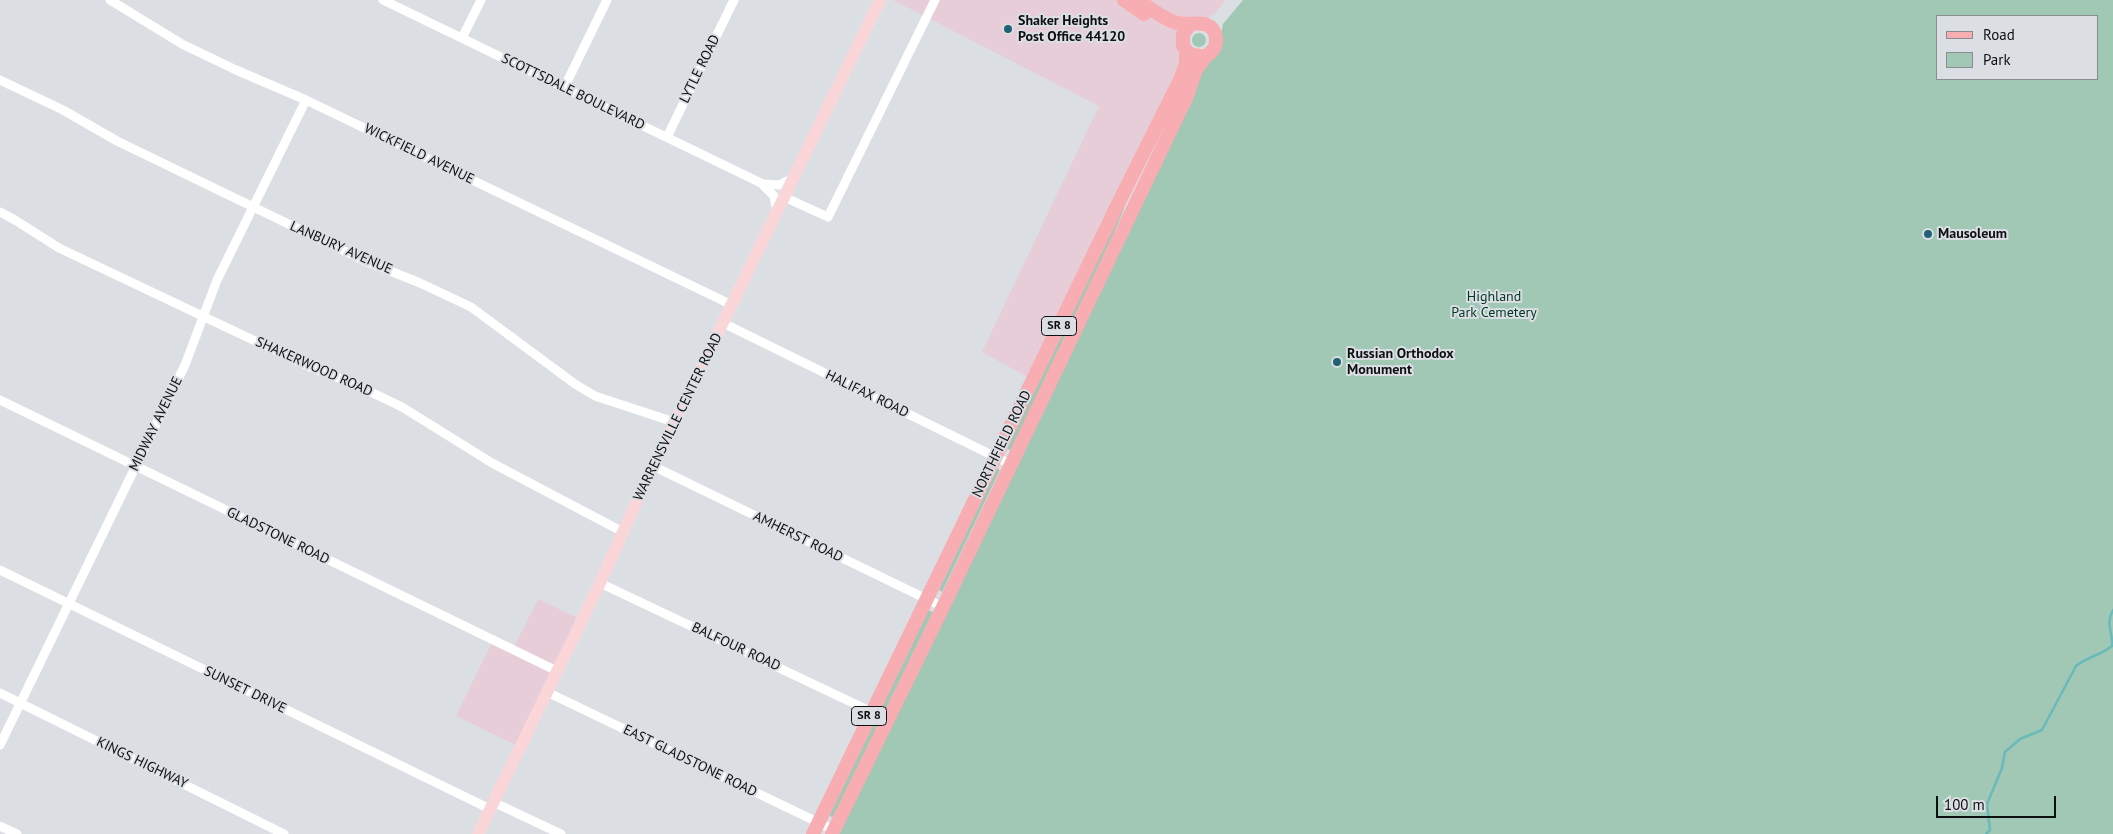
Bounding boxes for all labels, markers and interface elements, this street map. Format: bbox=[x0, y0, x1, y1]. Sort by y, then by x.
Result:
place label: Shaker Heights Post Office 44120 bbox=[1018, 13, 1125, 46]
legend bbox=[1936, 15, 2098, 80]
marker: Shaker Heights Post Office 44120 bbox=[1002, 23, 1014, 35]
text: Road bbox=[1983, 25, 2015, 44]
street label: LYTLE ROAD bbox=[676, 32, 724, 106]
street label: SCOTTSDALE BOULEVARD bbox=[499, 50, 647, 134]
text: Park bbox=[1983, 50, 2011, 69]
street label: WICKFIELD AVENUE bbox=[361, 120, 477, 188]
street label: LANBURY AVENUE bbox=[287, 218, 395, 278]
place label: Mausoleum bbox=[1938, 226, 2007, 242]
marker: Mausoleum bbox=[1922, 228, 1934, 240]
park label: Highland Park Cemetery bbox=[1451, 289, 1537, 322]
road number: SR 8 bbox=[1042, 316, 1076, 336]
street label: WARRENSVILLE CENTER ROAD bbox=[630, 330, 726, 504]
street label: SHAKERWOOD ROAD bbox=[253, 334, 375, 400]
place label: Russian Orthodox Monument bbox=[1347, 346, 1453, 378]
marker: Russian Orthodox Monument bbox=[1331, 356, 1343, 368]
street label: HALIFAX ROAD bbox=[823, 367, 911, 421]
street label: MIDWAY AVENUE bbox=[126, 374, 186, 474]
street label: NORTHFIELD ROAD bbox=[969, 388, 1035, 500]
street label: GLADSTONE ROAD bbox=[224, 504, 332, 568]
street label: AMHERST ROAD bbox=[750, 508, 846, 566]
street label: BALFOUR ROAD bbox=[689, 619, 783, 675]
street label: SUNSET DRIVE bbox=[201, 663, 289, 717]
road number: SR 8 bbox=[852, 706, 886, 726]
street label: EAST GLADSTONE ROAD bbox=[620, 721, 760, 801]
street label: KINGS HIGHWAY bbox=[94, 734, 190, 792]
scale bar bbox=[1938, 786, 2058, 818]
text: 100 m bbox=[1944, 795, 1985, 814]

